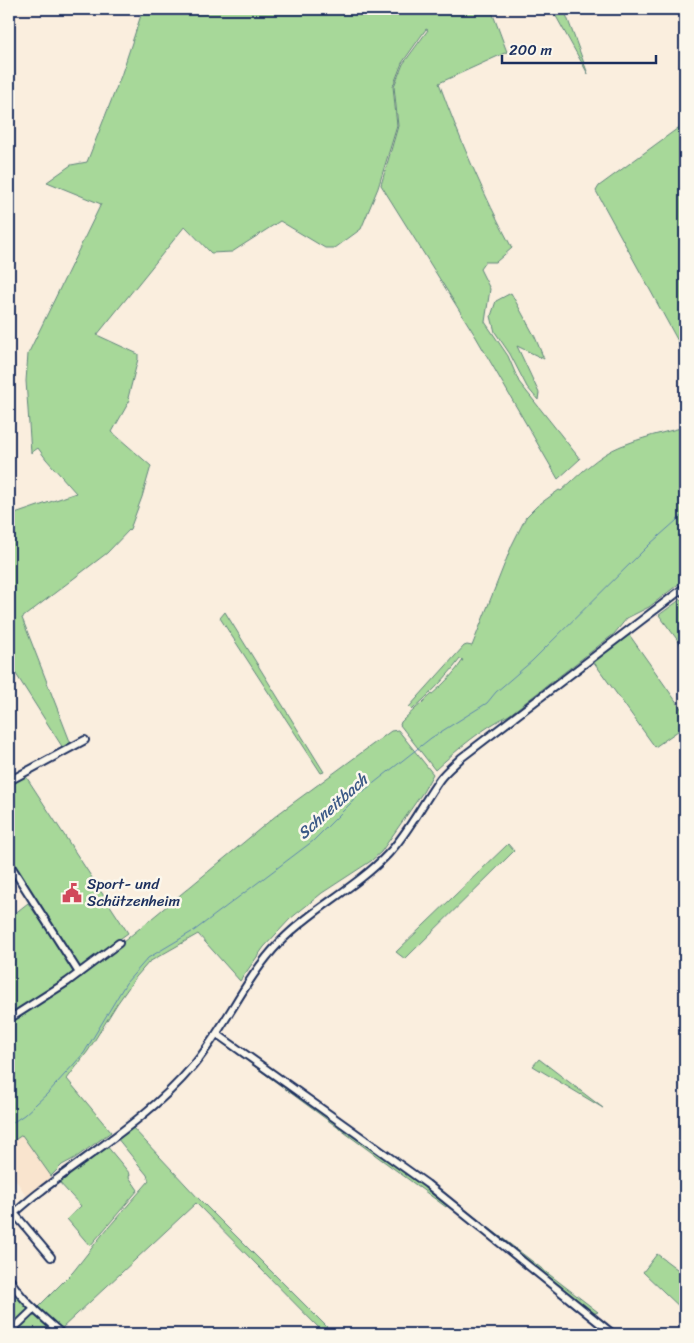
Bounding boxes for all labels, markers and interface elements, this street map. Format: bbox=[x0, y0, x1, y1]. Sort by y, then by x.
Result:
scale bar bbox=[502, 32, 655, 64]
text: 200 m bbox=[509, 37, 553, 63]
water label: Schneitbach bbox=[290, 765, 376, 846]
place label: Sport- und Schützenheim bbox=[87, 871, 180, 914]
public building icon: Sport- und Schützenheim bbox=[61, 882, 83, 904]

